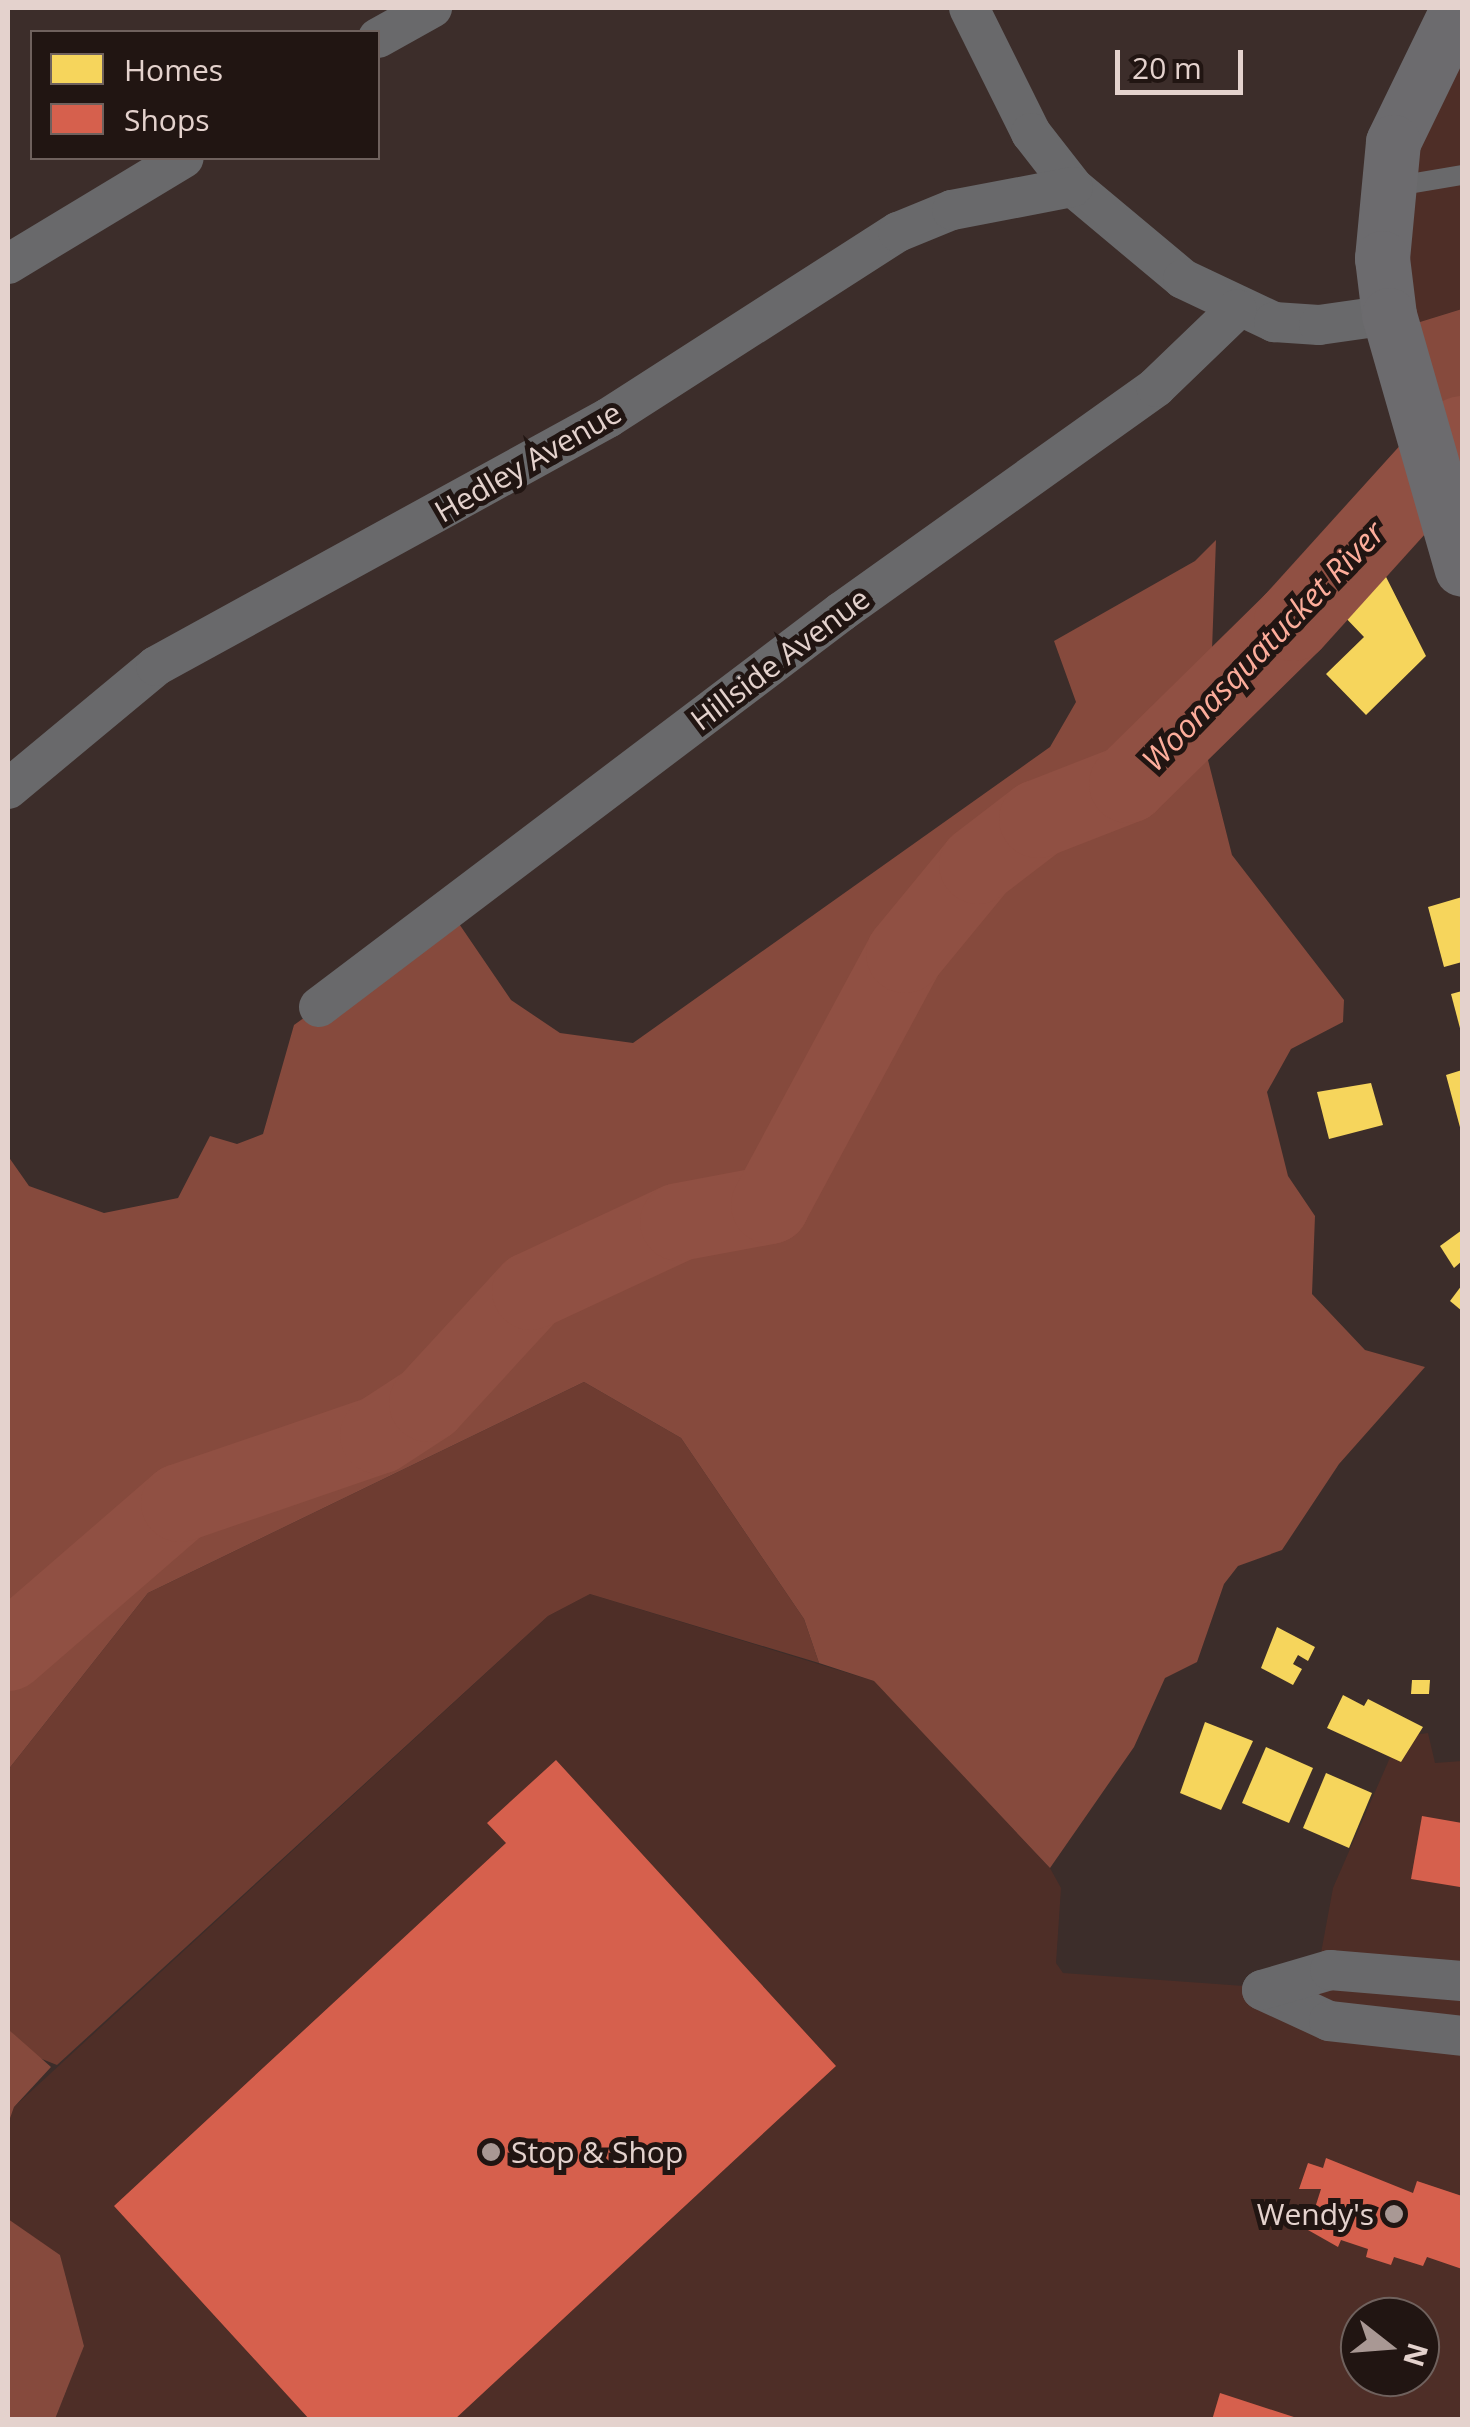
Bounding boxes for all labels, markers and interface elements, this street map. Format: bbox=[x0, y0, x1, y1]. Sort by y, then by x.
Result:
legend bbox=[30, 30, 380, 160]
scale bar bbox=[1120, 30, 1248, 92]
text: 20 m bbox=[1132, 47, 1202, 88]
text: Homes bbox=[124, 49, 223, 90]
text: Shops bbox=[124, 99, 210, 140]
street label: Hedley Avenue bbox=[428, 394, 628, 530]
water label: Woonasquatucket River bbox=[1134, 513, 1392, 779]
street label: Hillside Avenue bbox=[684, 580, 876, 738]
place label: Stop & Shop bbox=[511, 2134, 683, 2170]
marker: Stop & Shop bbox=[480, 2141, 502, 2163]
place label: Wendy's bbox=[1257, 2196, 1374, 2232]
marker: Wendy's bbox=[1383, 2203, 1405, 2225]
north arrow bbox=[1340, 2297, 1440, 2397]
text: N bbox=[1395, 2339, 1438, 2372]

